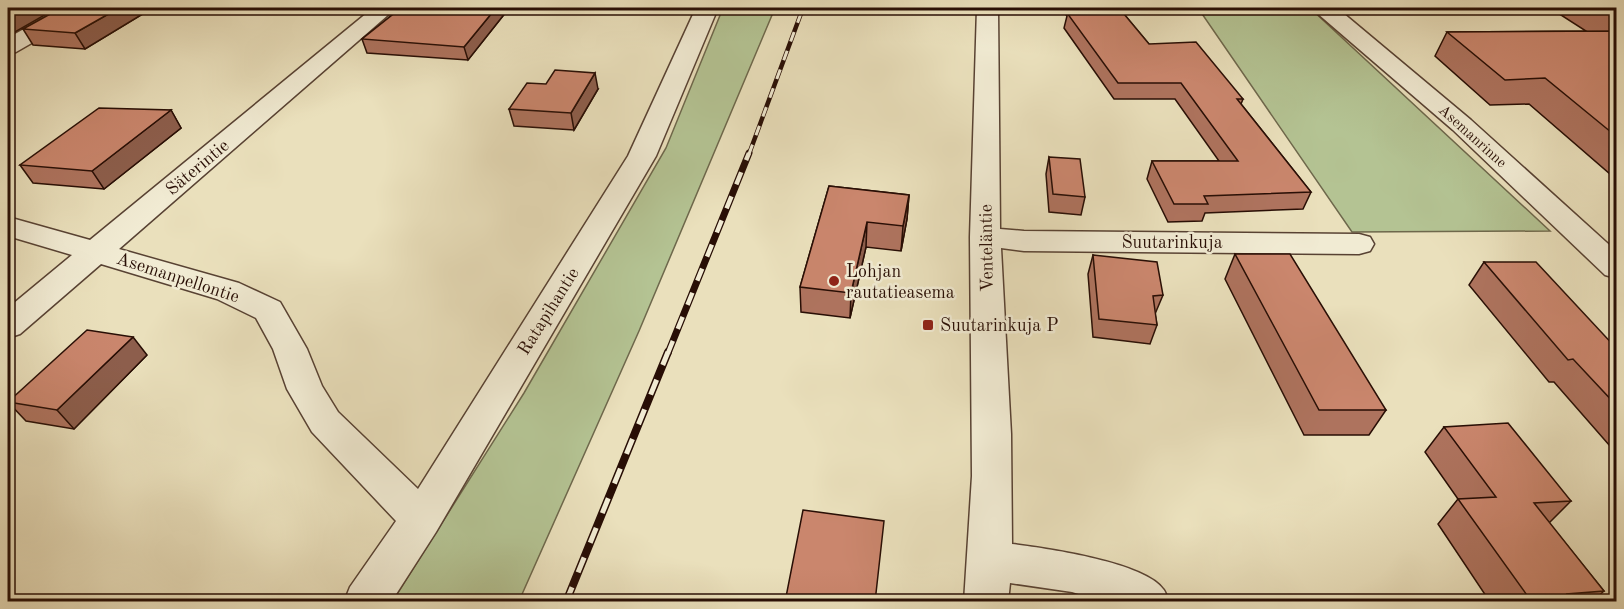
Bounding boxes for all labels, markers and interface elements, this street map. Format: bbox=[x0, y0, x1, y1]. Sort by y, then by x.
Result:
street label: Asemanrinne bbox=[1435, 103, 1509, 171]
street label: Säterintie bbox=[163, 136, 233, 199]
street label: Venteläntie bbox=[977, 204, 997, 292]
street label: Suutarinkuja bbox=[1121, 234, 1223, 252]
street label: Asemanpellontie bbox=[114, 250, 241, 306]
place label: Lohjan rautatieasema bbox=[846, 263, 955, 302]
street label: Ratapihantie bbox=[515, 265, 583, 358]
marker: Lohjan rautatieasema bbox=[827, 274, 841, 288]
place label: Suutarinkuja P bbox=[940, 317, 1058, 335]
marker: Suutarinkuja P bbox=[921, 318, 935, 332]

